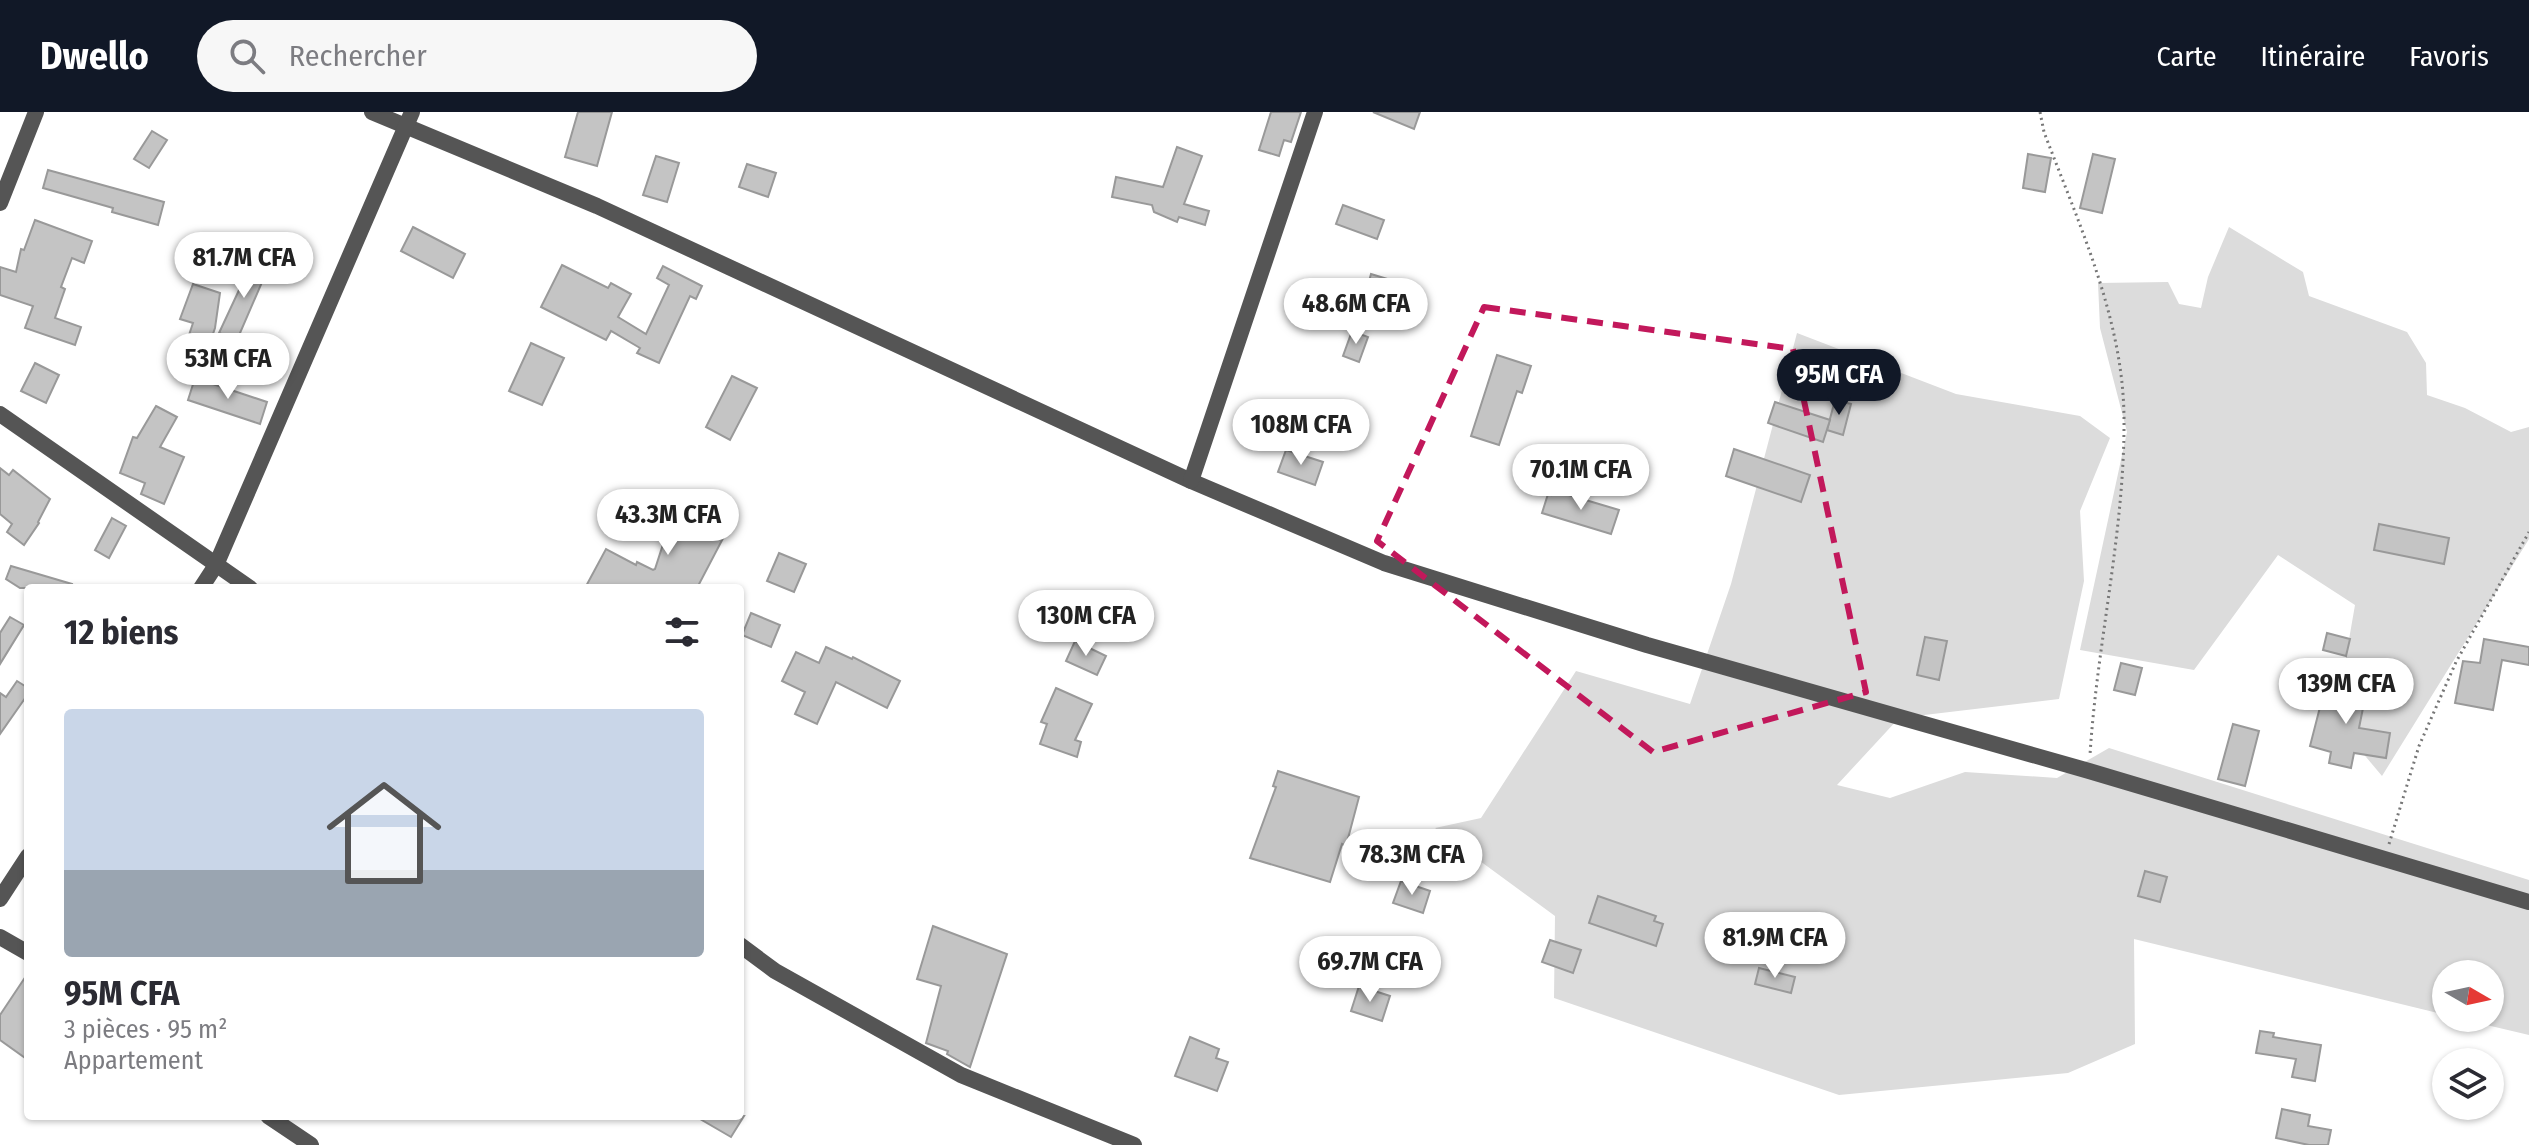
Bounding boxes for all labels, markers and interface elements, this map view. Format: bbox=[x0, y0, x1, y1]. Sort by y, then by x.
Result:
search box bbox=[197, 20, 757, 92]
text: Dwello bbox=[40, 33, 149, 79]
icon: search bbox=[225, 34, 269, 78]
text: Rechercher bbox=[289, 38, 427, 74]
text: Carte bbox=[2157, 40, 2217, 73]
text: Itinéraire bbox=[2261, 40, 2365, 73]
text: Favoris bbox=[2409, 40, 2489, 73]
pin: 81.7M CFA bbox=[152, 232, 336, 300]
text: 81.7M CFA bbox=[192, 242, 296, 273]
pin: 48.6M CFA bbox=[1264, 278, 1448, 346]
text: 48.6M CFA bbox=[1302, 288, 1410, 319]
pin: 53M CFA bbox=[154, 333, 302, 401]
text: 53M CFA bbox=[185, 343, 271, 374]
pin: 95M CFA bbox=[1765, 349, 1913, 417]
text: 95M CFA bbox=[1795, 359, 1883, 390]
pin: 108M CFA bbox=[1218, 399, 1384, 467]
text: 108M CFA bbox=[1251, 409, 1351, 440]
pin: 70.1M CFA bbox=[1489, 444, 1673, 512]
text: 70.1M CFA bbox=[1530, 454, 1632, 485]
pin: 43.3M CFA bbox=[576, 489, 760, 557]
text: 43.3M CFA bbox=[615, 499, 721, 530]
pin: 130M CFA bbox=[1003, 590, 1169, 658]
text: 130M CFA bbox=[1036, 600, 1136, 631]
icon: filters bbox=[660, 610, 704, 654]
text: 12 biens bbox=[64, 612, 178, 653]
pin: 139M CFA bbox=[2263, 658, 2429, 726]
text: 139M CFA bbox=[2297, 668, 2395, 699]
icon: home bbox=[312, 761, 456, 905]
pin: 78.3M CFA bbox=[1320, 829, 1504, 897]
text: 78.3M CFA bbox=[1359, 839, 1465, 870]
pin: 81.9M CFA bbox=[1683, 912, 1867, 980]
text: 81.9M CFA bbox=[1723, 922, 1828, 953]
pin: 69.7M CFA bbox=[1278, 936, 1462, 1004]
text: 69.7M CFA bbox=[1317, 946, 1423, 977]
north arrow bbox=[2432, 960, 2504, 1032]
map controls bbox=[2432, 960, 2504, 1120]
text: 95M CFA bbox=[64, 973, 179, 1014]
text: 3 pièces · 95 m² bbox=[64, 1014, 227, 1045]
text: Appartement bbox=[64, 1045, 203, 1076]
button: layers bbox=[2432, 1048, 2504, 1120]

